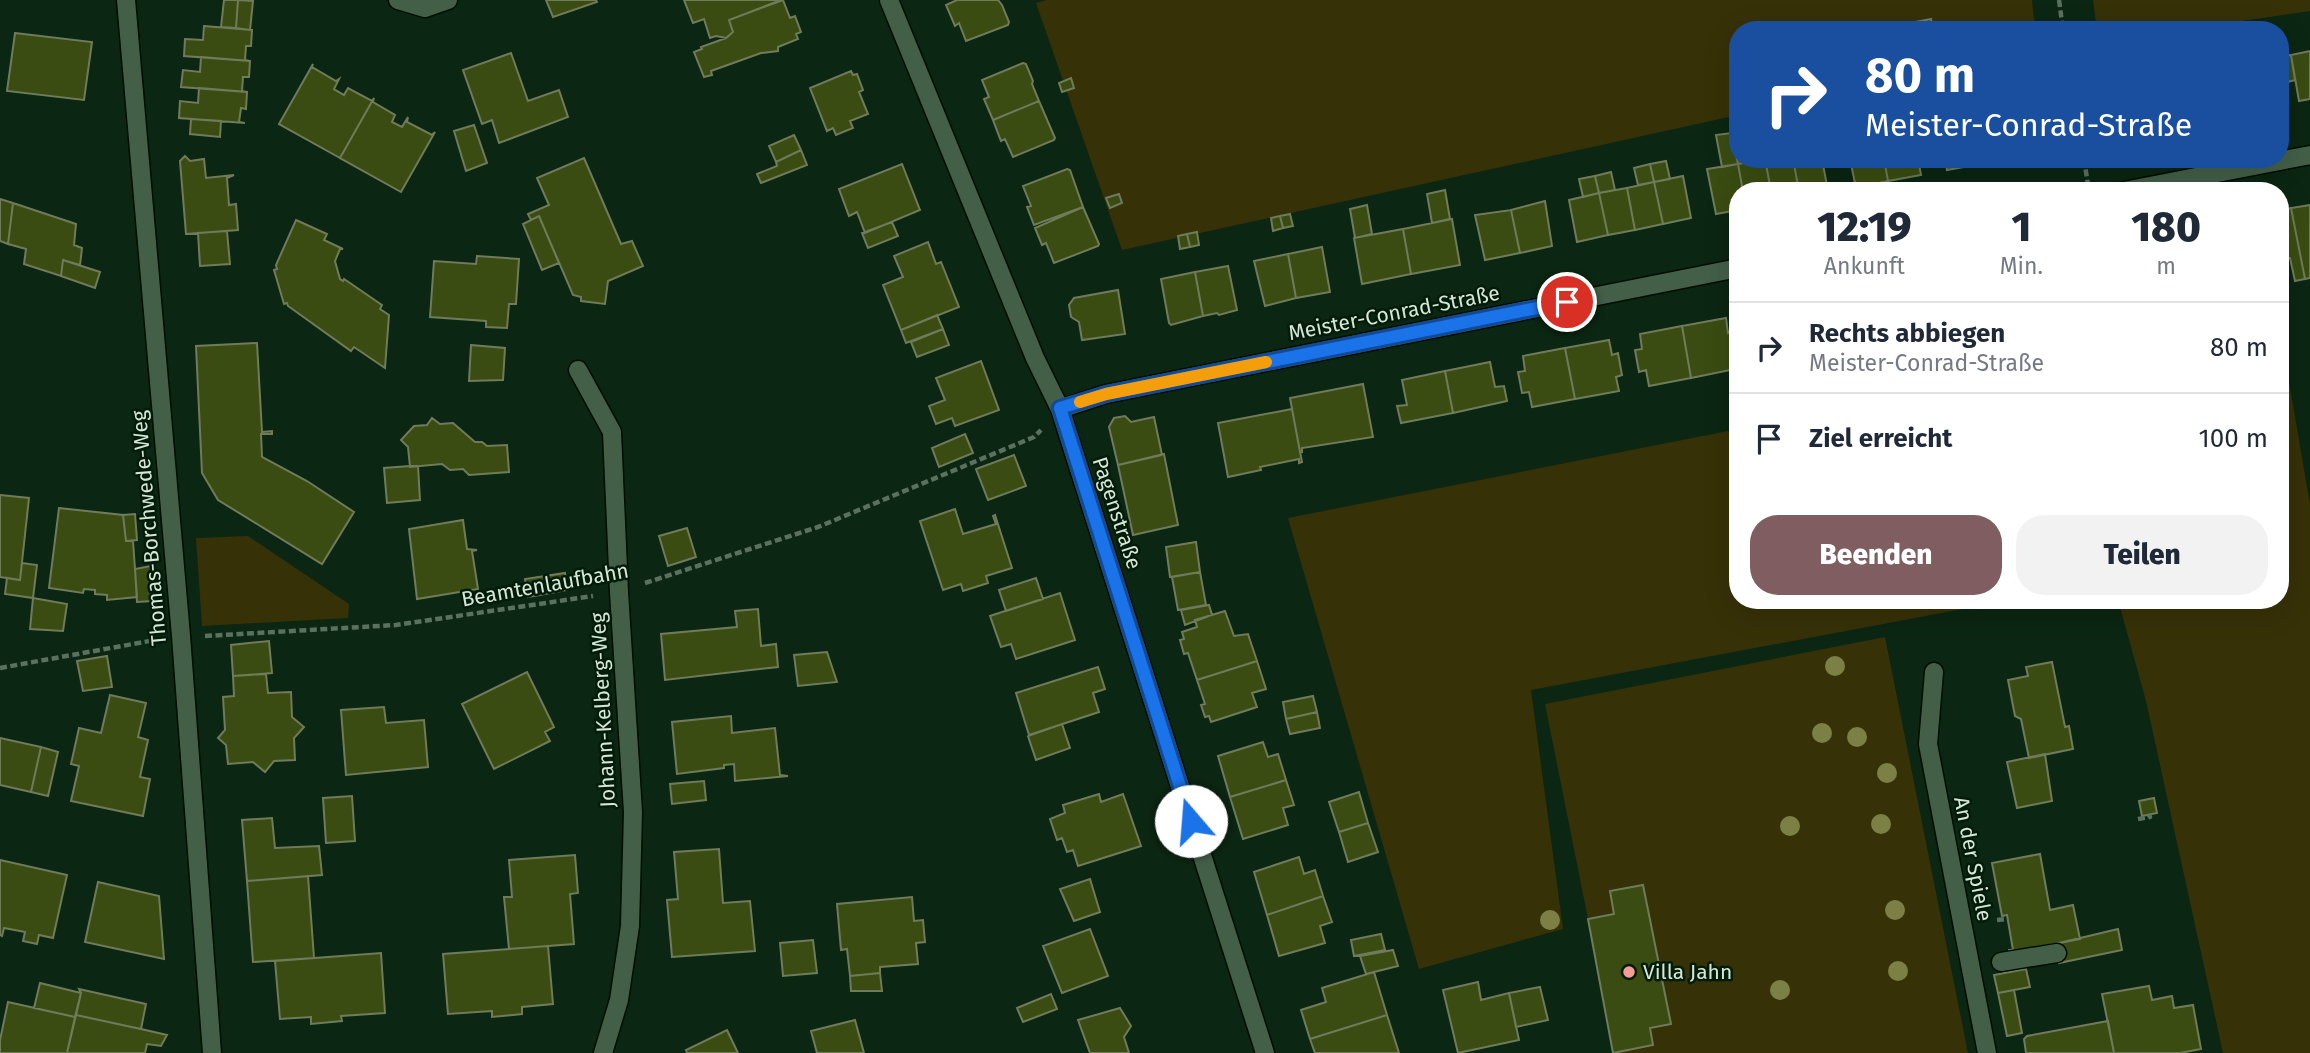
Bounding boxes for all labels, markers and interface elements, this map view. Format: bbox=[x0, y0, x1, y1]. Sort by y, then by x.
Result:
text: 80 m bbox=[1865, 46, 1975, 105]
icon: right bbox=[1750, 49, 1841, 140]
text: Meister-Conrad-Straße bbox=[1865, 106, 2192, 144]
text: 12:19 bbox=[1817, 202, 1912, 252]
text: 1 bbox=[2011, 202, 2031, 252]
text: 180 bbox=[2131, 202, 2201, 252]
text: Ankunft bbox=[1824, 252, 1905, 280]
text: Min. bbox=[2000, 252, 2043, 280]
text: m bbox=[2156, 252, 2176, 280]
pin bbox=[1537, 272, 1597, 332]
street label: Meister-Conrad-Straße bbox=[1286, 280, 1502, 346]
icon: arrive bbox=[1548, 283, 1586, 321]
text: Rechts abbiegen bbox=[1809, 318, 2005, 349]
icon: right bbox=[1750, 329, 1788, 367]
text: 80 m bbox=[2210, 332, 2268, 363]
text: Meister-Conrad-Straße bbox=[1809, 349, 2044, 377]
street label: Thomas-Borchwede-Weg bbox=[126, 409, 172, 647]
icon: arrive bbox=[1750, 420, 1788, 458]
text: Ziel erreicht bbox=[1809, 423, 1952, 454]
text: 100 m bbox=[2199, 423, 2268, 454]
street label: Pagenstraße bbox=[1087, 453, 1147, 573]
button: Beenden bbox=[1750, 515, 2002, 595]
button: Teilen bbox=[2016, 515, 2268, 595]
street label: Beamtenlaufbahn bbox=[459, 557, 631, 613]
street label: Johann-Kelberg-Weg bbox=[585, 612, 621, 808]
position arrow bbox=[1154, 784, 1228, 858]
street label: An der Spiele bbox=[1948, 795, 1998, 923]
place label: Villa Jahn bbox=[1643, 959, 1732, 985]
marker: Villa Jahn bbox=[1621, 964, 1637, 980]

